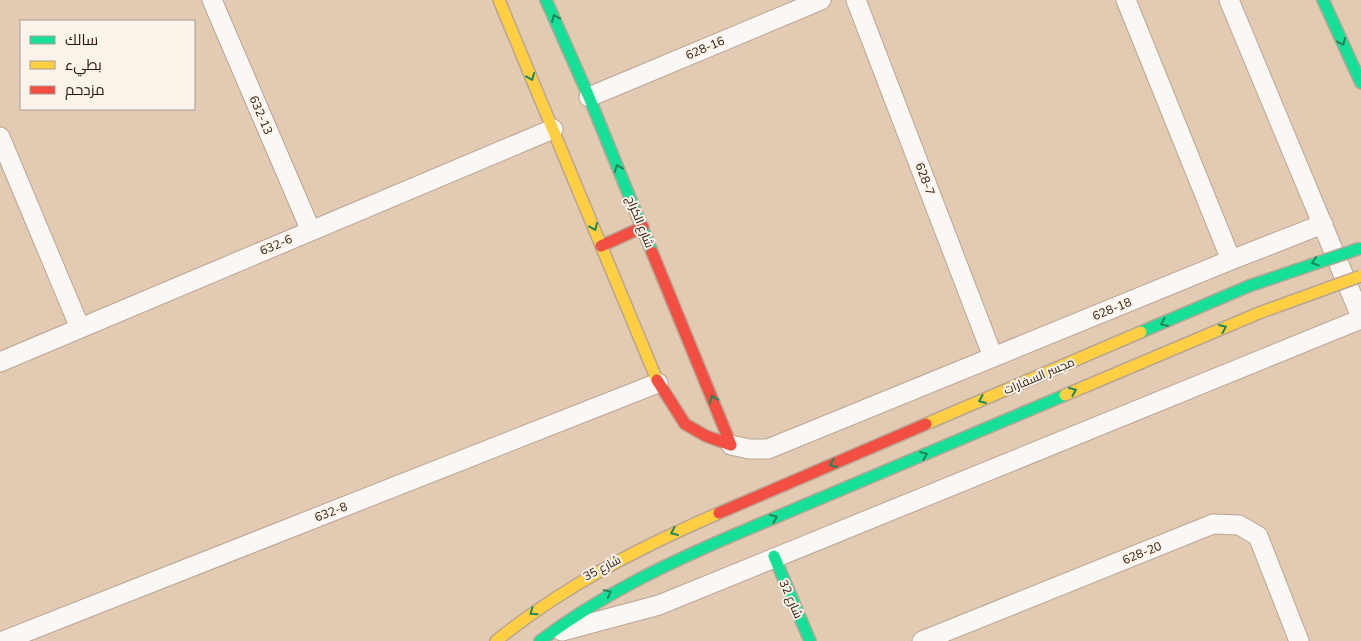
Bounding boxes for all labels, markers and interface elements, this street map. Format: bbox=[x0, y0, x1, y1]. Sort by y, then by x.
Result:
one-way arrow bbox=[550, 14, 561, 23]
legend bbox=[20, 20, 195, 110]
text: سالك bbox=[65, 30, 98, 50]
street label: 628-16 bbox=[683, 33, 727, 63]
one-way arrow bbox=[1336, 37, 1346, 46]
text: بطيء bbox=[65, 55, 102, 77]
one-way arrow bbox=[526, 73, 536, 81]
text: مزدحم bbox=[65, 80, 105, 100]
street label: 632-13 bbox=[246, 93, 276, 137]
street label: 628-7 bbox=[911, 160, 939, 198]
one-way arrow bbox=[614, 164, 625, 173]
street label: شارع الكراج bbox=[622, 194, 658, 250]
one-way arrow bbox=[588, 223, 598, 231]
street label: 632-6 bbox=[257, 231, 295, 259]
one-way arrow bbox=[1311, 257, 1319, 267]
street label: 628-18 bbox=[1090, 294, 1134, 324]
one-way arrow bbox=[1160, 316, 1169, 327]
one-way arrow bbox=[1218, 324, 1227, 334]
street label: مجسر السفارات bbox=[1001, 354, 1077, 398]
one-way arrow bbox=[1068, 387, 1077, 398]
one-way arrow bbox=[978, 394, 987, 405]
one-way arrow bbox=[708, 396, 718, 404]
one-way arrow bbox=[919, 450, 928, 461]
one-way arrow bbox=[829, 458, 838, 469]
street label: 632-8 bbox=[312, 498, 350, 526]
one-way arrow bbox=[769, 513, 778, 524]
one-way arrow bbox=[670, 525, 679, 536]
street label: 628-20 bbox=[1120, 538, 1164, 568]
street label: شارع 35 bbox=[580, 551, 624, 585]
street label: شارع 32 bbox=[775, 577, 807, 621]
one-way arrow bbox=[603, 589, 612, 599]
one-way arrow bbox=[529, 606, 539, 615]

